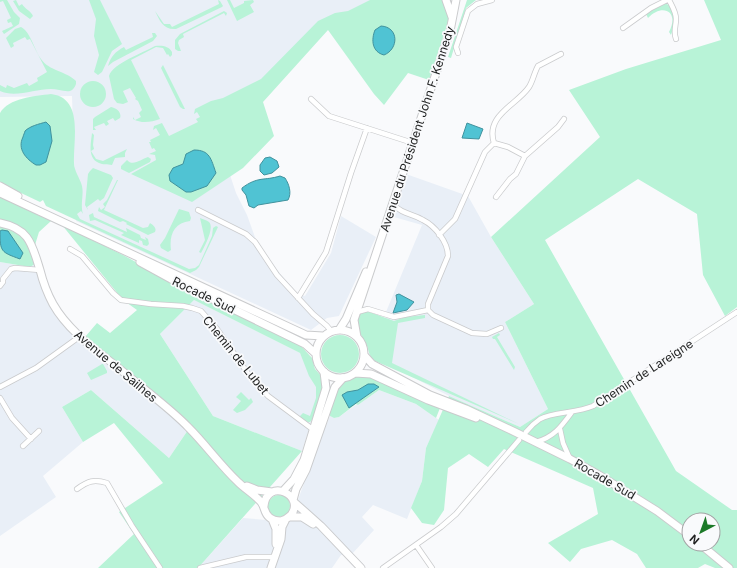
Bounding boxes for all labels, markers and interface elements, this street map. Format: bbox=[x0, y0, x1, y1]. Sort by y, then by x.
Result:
street label: Avenue du Président John F. Kennedy bbox=[377, 24, 457, 234]
street label: Rocade Sud bbox=[170, 273, 238, 317]
street label: Chemin de Lubet bbox=[200, 313, 272, 397]
street label: Avenue de Sailhes bbox=[71, 327, 161, 405]
street label: Chemin de Lareigne bbox=[592, 336, 696, 410]
street label: Rocade Sud bbox=[572, 455, 638, 503]
north arrow bbox=[681, 512, 721, 552]
text: N bbox=[687, 532, 702, 548]

